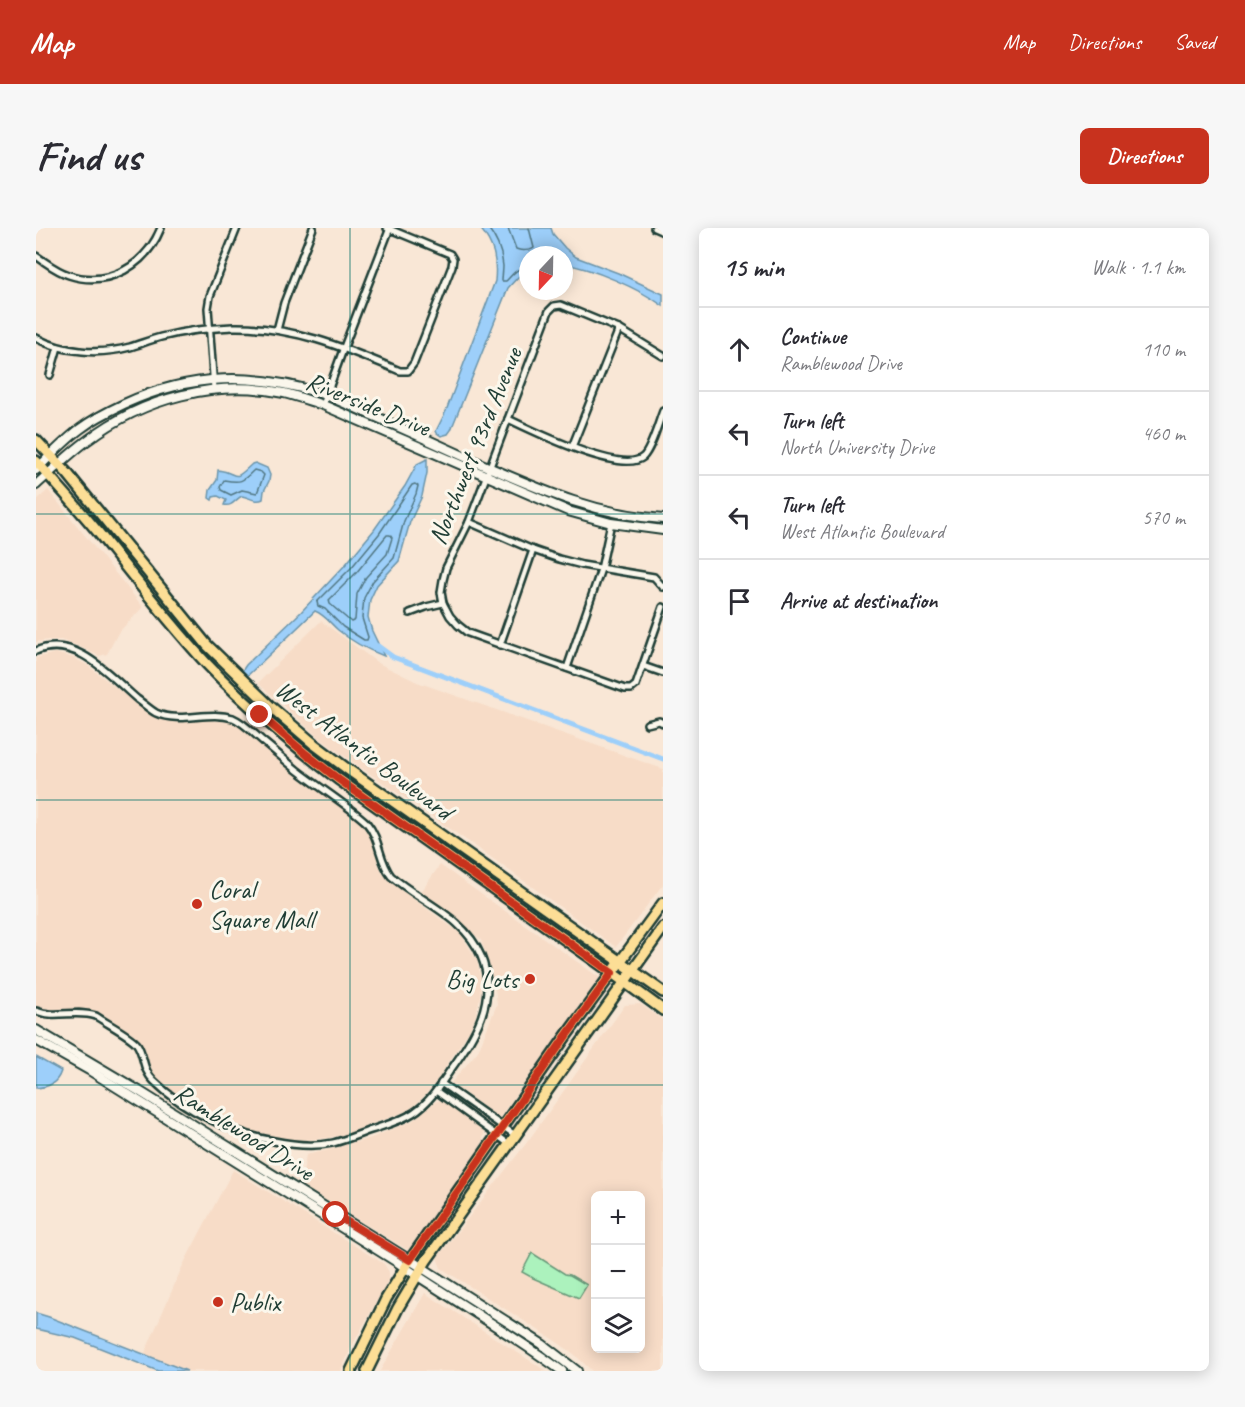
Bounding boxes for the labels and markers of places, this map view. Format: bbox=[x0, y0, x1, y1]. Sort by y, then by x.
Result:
place label: Coral Square Mall bbox=[209, 873, 318, 936]
marker: Coral Square Mall bbox=[190, 897, 204, 911]
place label: Big Lots bbox=[446, 963, 520, 996]
marker: Big Lots bbox=[523, 972, 537, 986]
place label: Publix bbox=[230, 1286, 282, 1319]
marker: Publix bbox=[211, 1295, 225, 1309]

